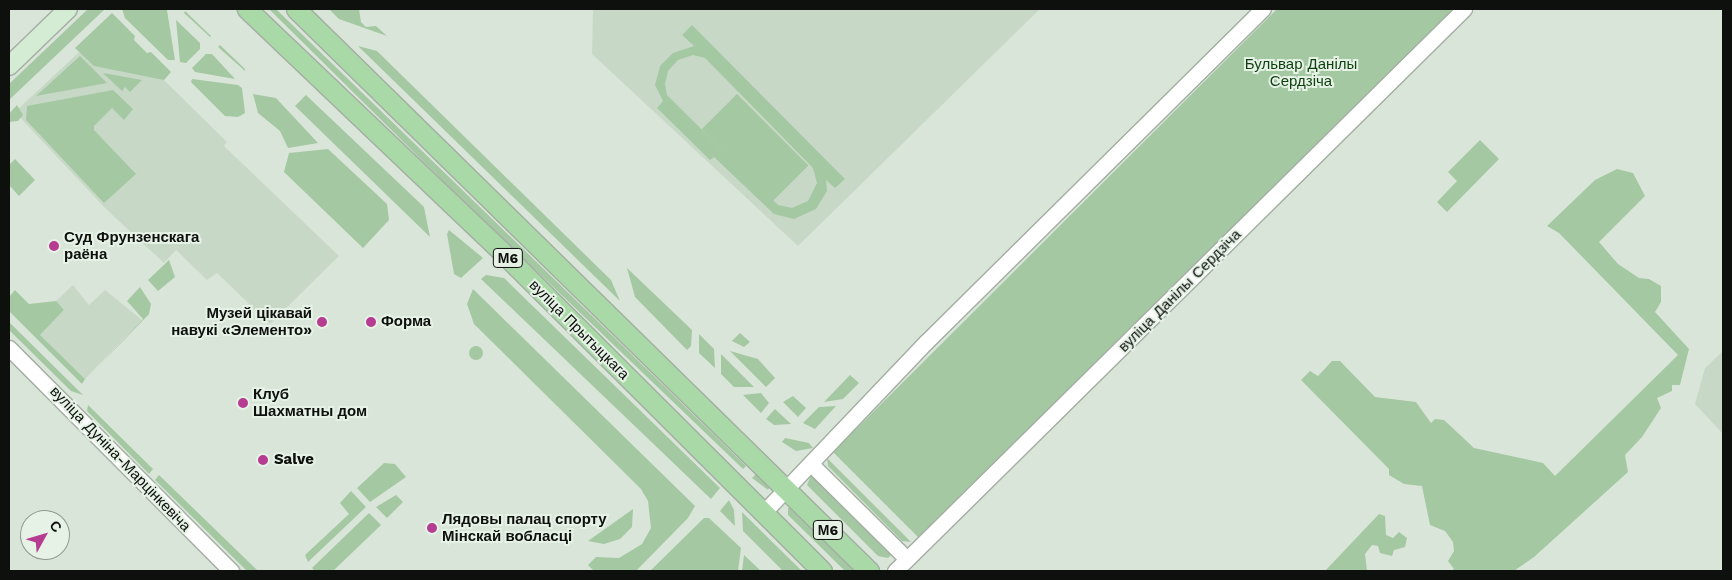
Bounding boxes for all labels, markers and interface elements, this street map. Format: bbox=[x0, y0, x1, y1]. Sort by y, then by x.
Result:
park label: Бульвар Данілы Сердзіча bbox=[1245, 55, 1357, 90]
street label: вуліца Данілы Сердзіча bbox=[1115, 226, 1245, 356]
place label: Суд Фрунзенскага раёна bbox=[64, 228, 199, 263]
marker: Суд Фрунзенскага раёна bbox=[48, 240, 60, 252]
road number: М6 bbox=[492, 247, 524, 270]
street label: вуліца Прытыцкага bbox=[525, 276, 633, 384]
place label: Музей цікавай навукі «Элементо» bbox=[171, 304, 312, 339]
place label: Форма bbox=[381, 313, 431, 331]
marker: Музей цікавай навукі «Элементо» bbox=[316, 316, 328, 328]
marker: Форма bbox=[365, 316, 377, 328]
street label: вуліца Дуніна-Марцінкевіча bbox=[46, 383, 194, 535]
place label: Клуб Шахматны дом bbox=[253, 385, 367, 420]
marker: Клуб Шахматны дом bbox=[237, 397, 249, 409]
place label: Salve bbox=[274, 451, 314, 469]
marker: Salve bbox=[256, 453, 270, 467]
north arrow bbox=[20, 510, 70, 560]
place label: Лядовы палац спорту Мінскай вобласці bbox=[442, 510, 607, 545]
text: С bbox=[46, 517, 65, 535]
road number: М6 bbox=[812, 518, 844, 542]
marker: Лядовы палац спорту Мінскай вобласці bbox=[426, 522, 438, 534]

